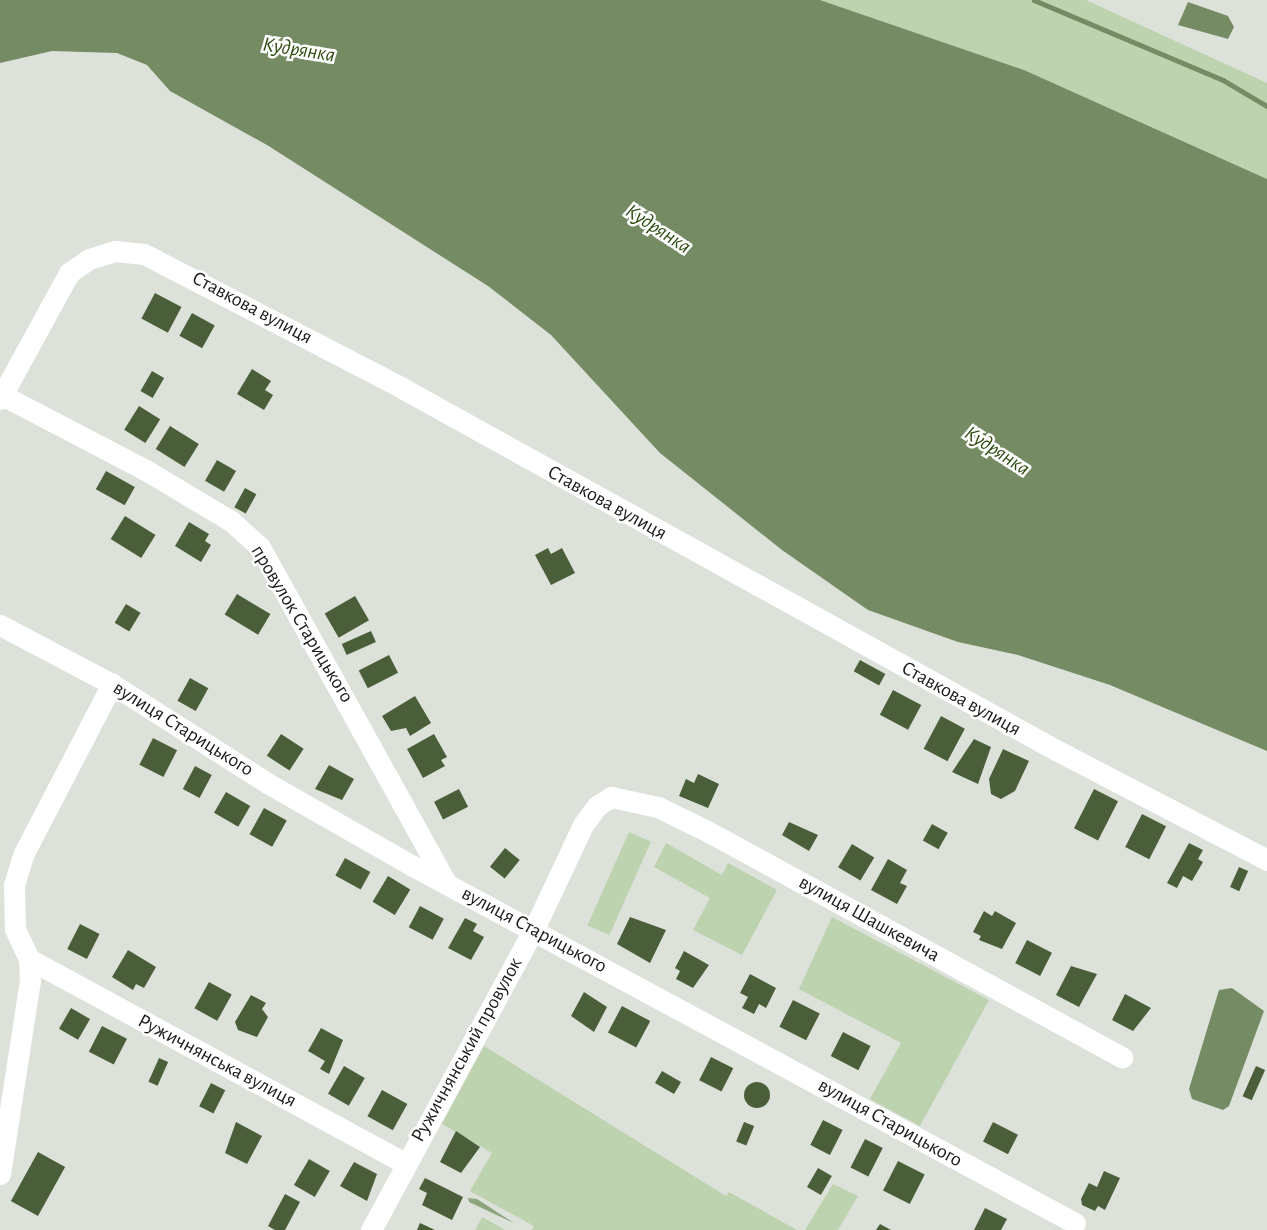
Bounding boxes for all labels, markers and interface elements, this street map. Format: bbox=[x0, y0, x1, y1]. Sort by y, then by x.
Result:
water label: Кудрянка bbox=[261, 32, 337, 68]
water label: Кудрянка bbox=[621, 199, 695, 259]
street label: Ставкова вулиця bbox=[188, 266, 316, 350]
water label: Кудрянка bbox=[960, 421, 1034, 481]
street label: Ставкова вулиця bbox=[543, 460, 671, 546]
street label: провулок Старицького bbox=[245, 541, 359, 707]
street label: Ставкова вулиця bbox=[897, 656, 1025, 742]
street label: вулиця Старицького bbox=[108, 676, 258, 782]
street label: вулиця Шашкевича bbox=[794, 870, 944, 968]
street label: вулиця Старицького bbox=[457, 882, 611, 978]
street label: Ружичнянський провулок bbox=[406, 954, 528, 1146]
street label: Ружичнянська вулиця bbox=[133, 1009, 301, 1113]
street label: вулиця Старицького bbox=[814, 1073, 966, 1173]

